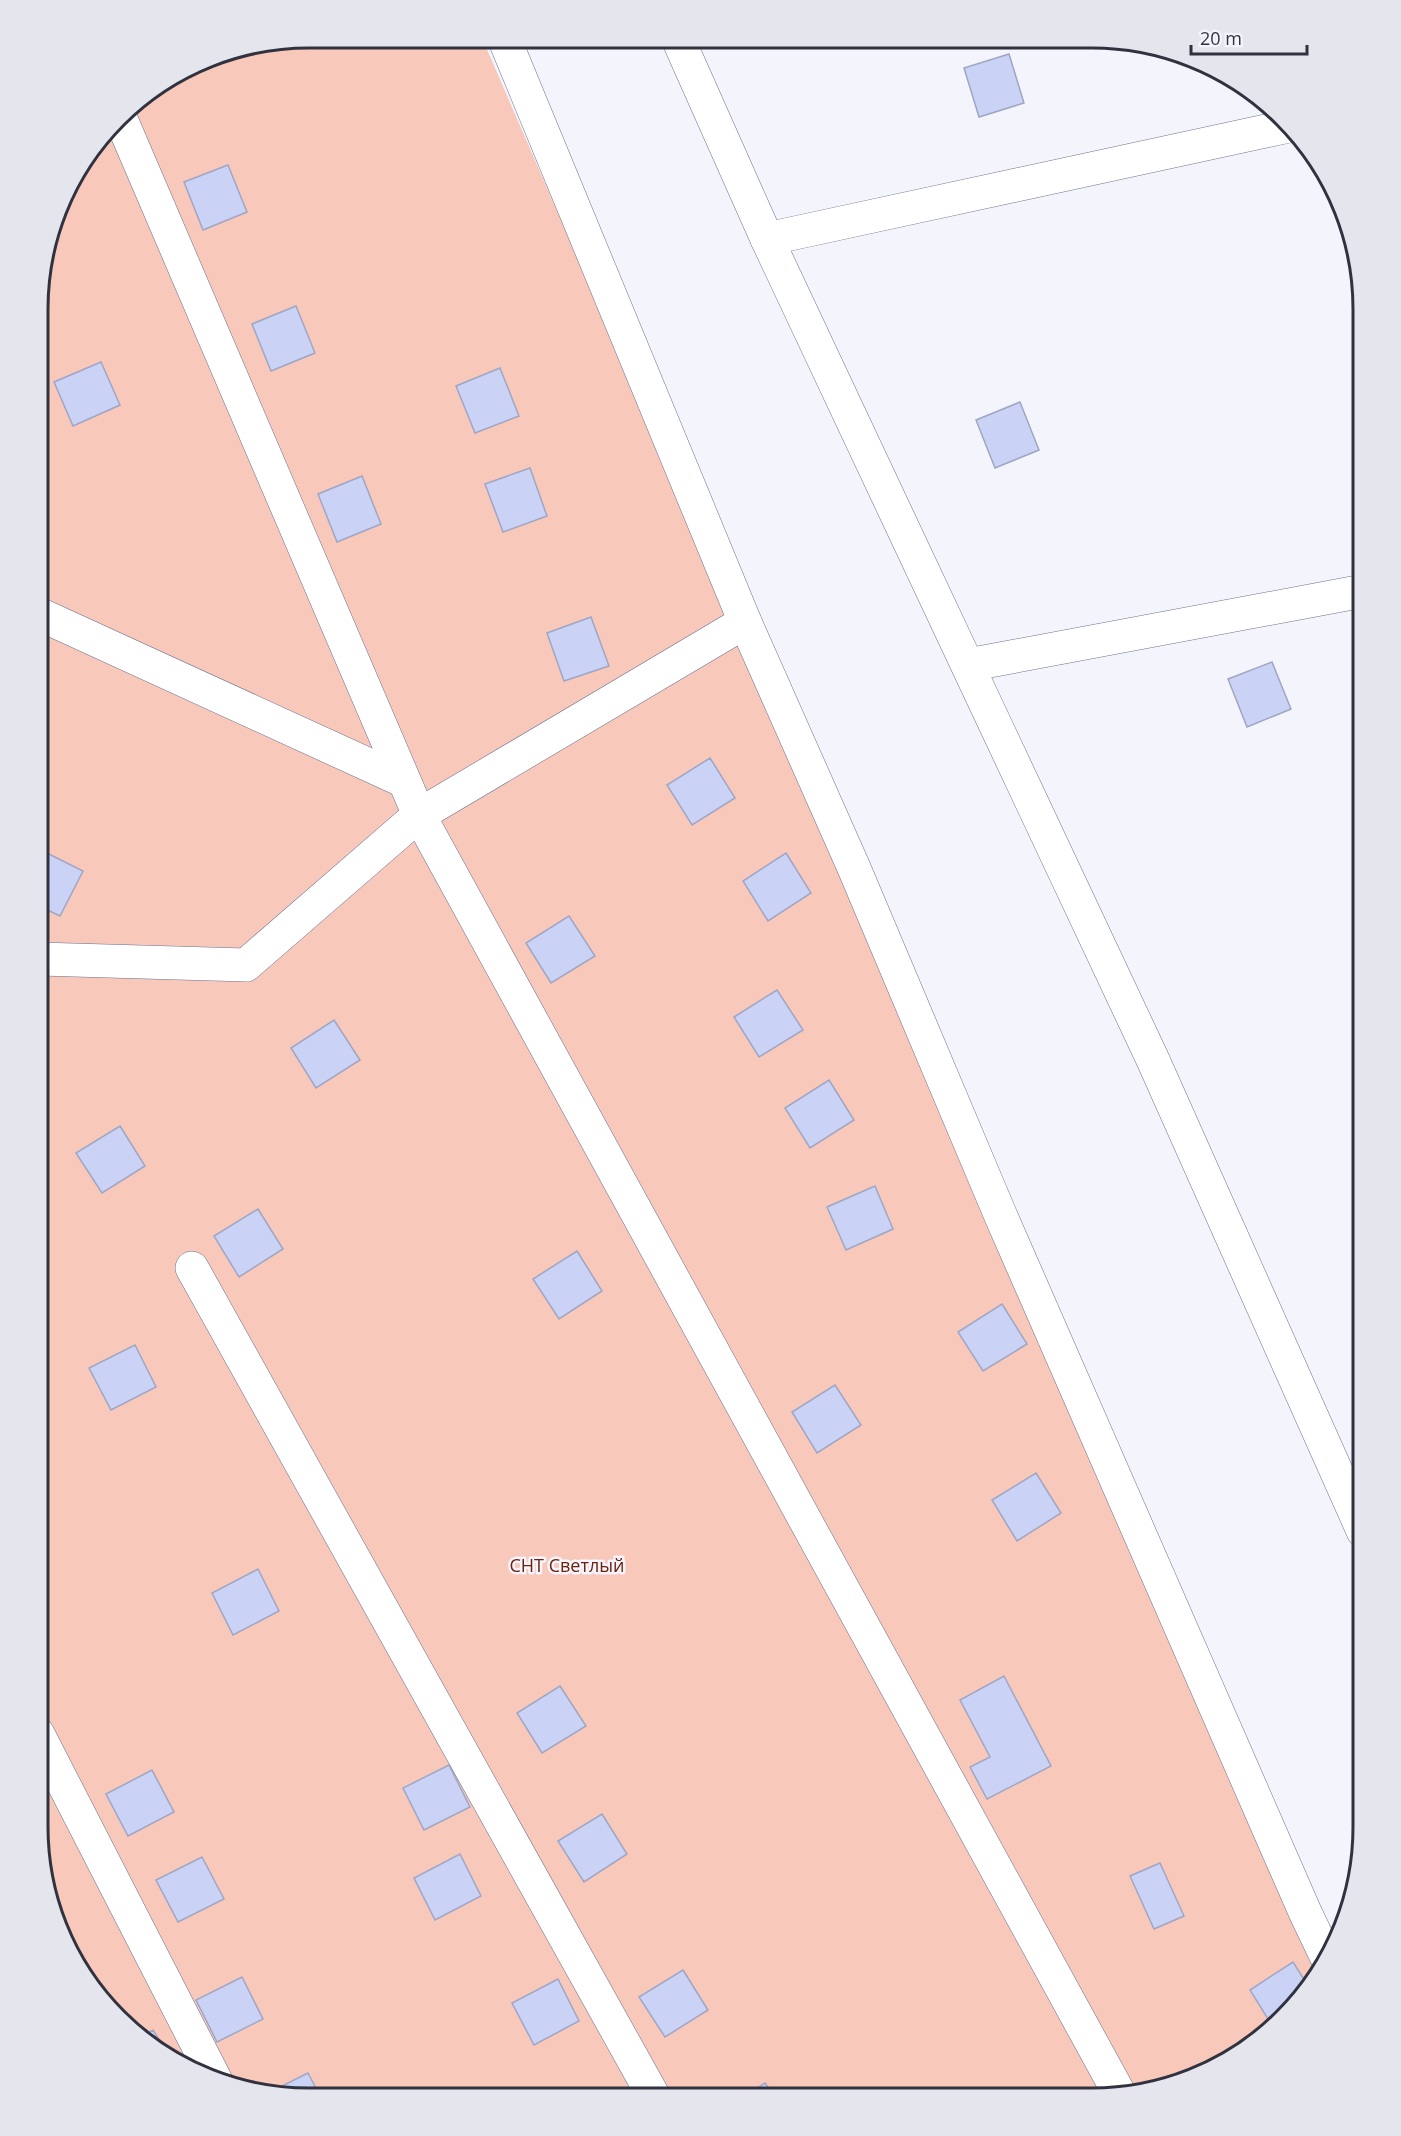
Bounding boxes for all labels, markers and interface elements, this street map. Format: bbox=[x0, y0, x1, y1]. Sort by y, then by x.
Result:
scale bar bbox=[1191, 18, 1306, 56]
text: 20 m bbox=[1200, 26, 1242, 50]
park label: СНТ Светлый bbox=[509, 1553, 625, 1577]

